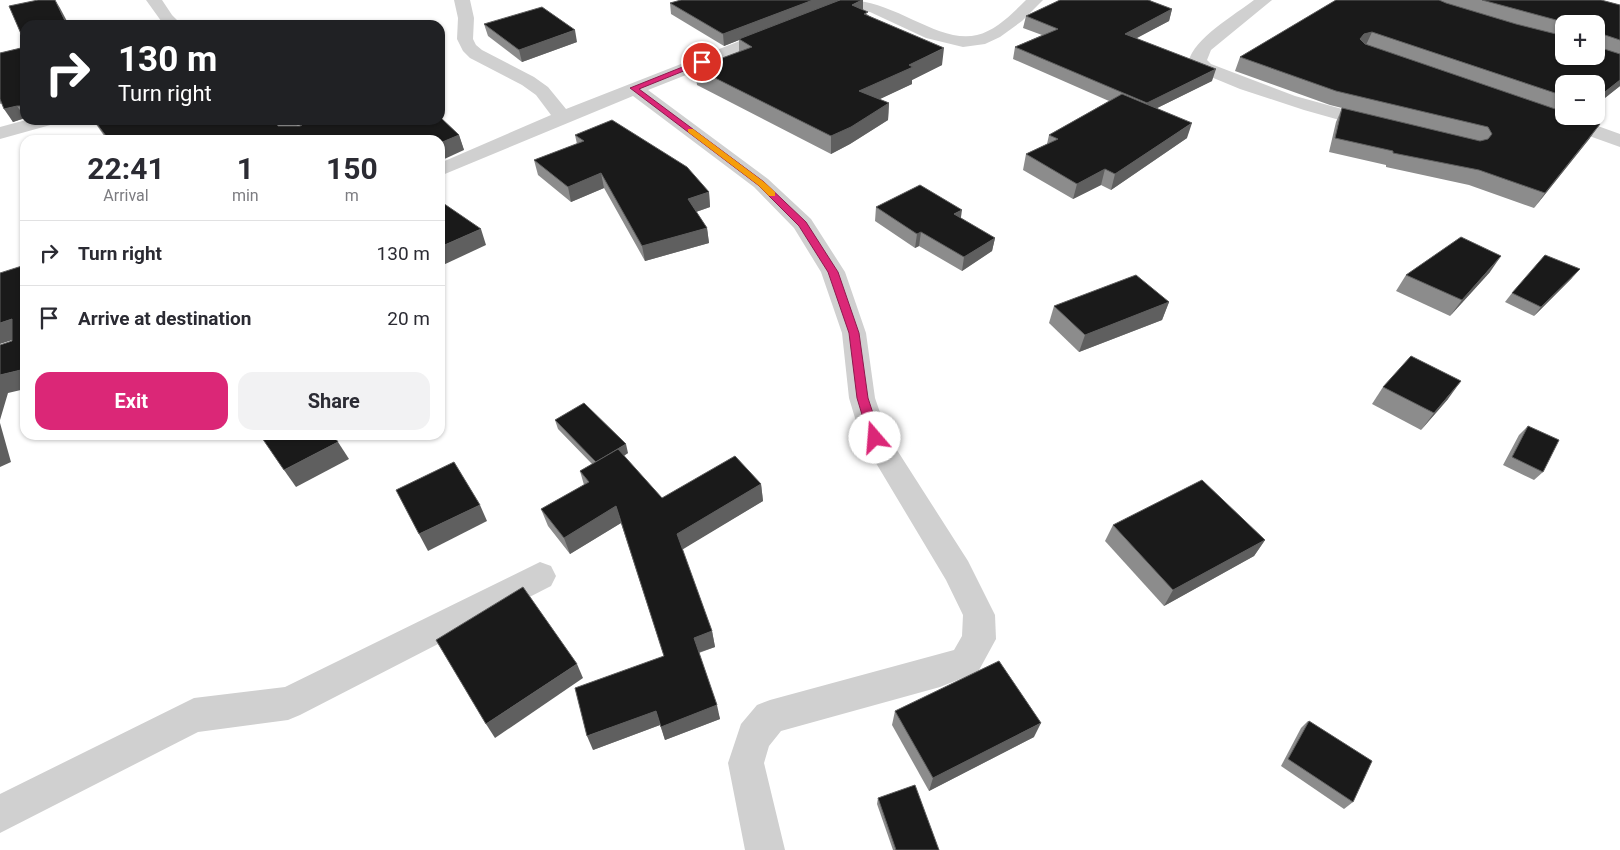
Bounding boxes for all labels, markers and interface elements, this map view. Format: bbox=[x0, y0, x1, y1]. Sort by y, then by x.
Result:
map controls bbox=[1555, 15, 1605, 125]
button: + bbox=[1555, 15, 1605, 65]
text: 130 m bbox=[118, 39, 217, 80]
icon: right bbox=[35, 40, 100, 105]
pin bbox=[681, 41, 723, 83]
icon: arrive bbox=[688, 48, 716, 76]
button: − bbox=[1555, 75, 1605, 125]
text: Turn right bbox=[118, 81, 212, 106]
text: 22:41 bbox=[87, 151, 165, 186]
text: 1 bbox=[237, 151, 254, 186]
text: 150 bbox=[326, 151, 378, 186]
text: Arrival bbox=[103, 186, 149, 205]
text: min bbox=[232, 186, 259, 205]
text: m bbox=[345, 186, 359, 205]
icon: right bbox=[35, 239, 63, 267]
text: Turn right bbox=[78, 242, 162, 265]
text: 130 m bbox=[377, 242, 430, 265]
icon: arrive bbox=[35, 304, 63, 332]
text: Arrive at destination bbox=[78, 307, 251, 330]
text: 20 m bbox=[387, 307, 430, 330]
button: Exit bbox=[35, 372, 228, 430]
button: Share bbox=[238, 372, 430, 430]
position arrow bbox=[848, 411, 900, 463]

